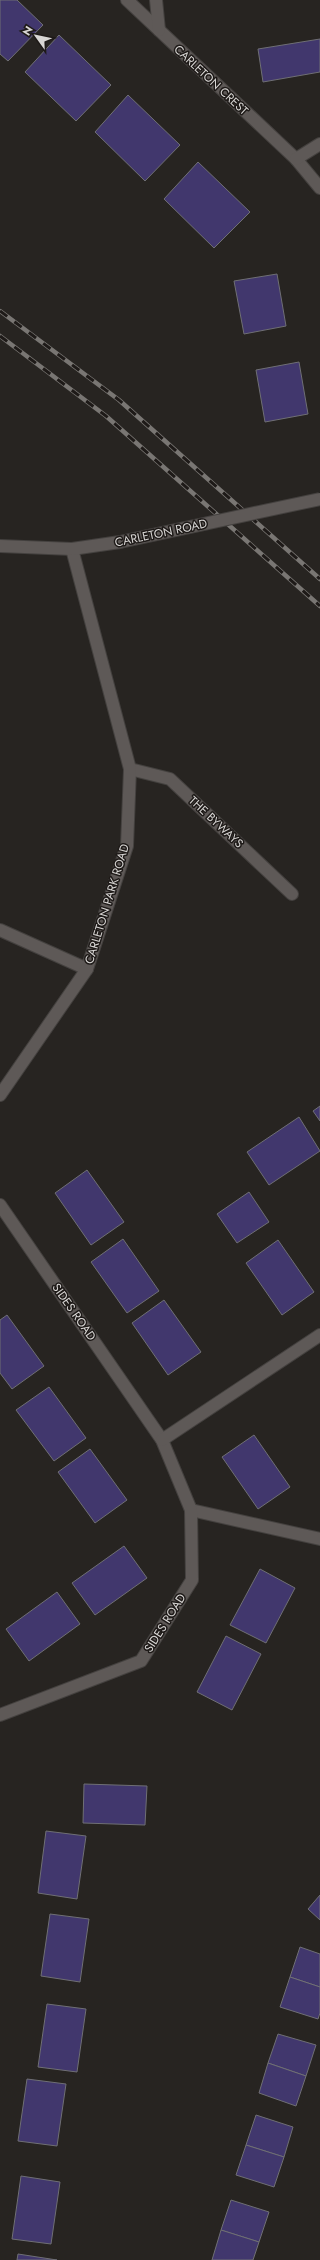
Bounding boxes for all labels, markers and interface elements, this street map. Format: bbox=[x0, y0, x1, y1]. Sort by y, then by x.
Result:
north arrow bbox=[16, 16, 56, 56]
text: N bbox=[19, 23, 37, 39]
street label: CARLETON CREST bbox=[170, 41, 252, 120]
street label: CARLETON ROAD bbox=[113, 514, 209, 552]
street label: THE BYWAYS bbox=[185, 792, 248, 852]
street label: CARLETON PARK ROAD bbox=[80, 842, 134, 966]
street label: SIDES ROAD bbox=[48, 1280, 100, 1344]
street label: SIDES ROAD bbox=[140, 1590, 190, 1656]

